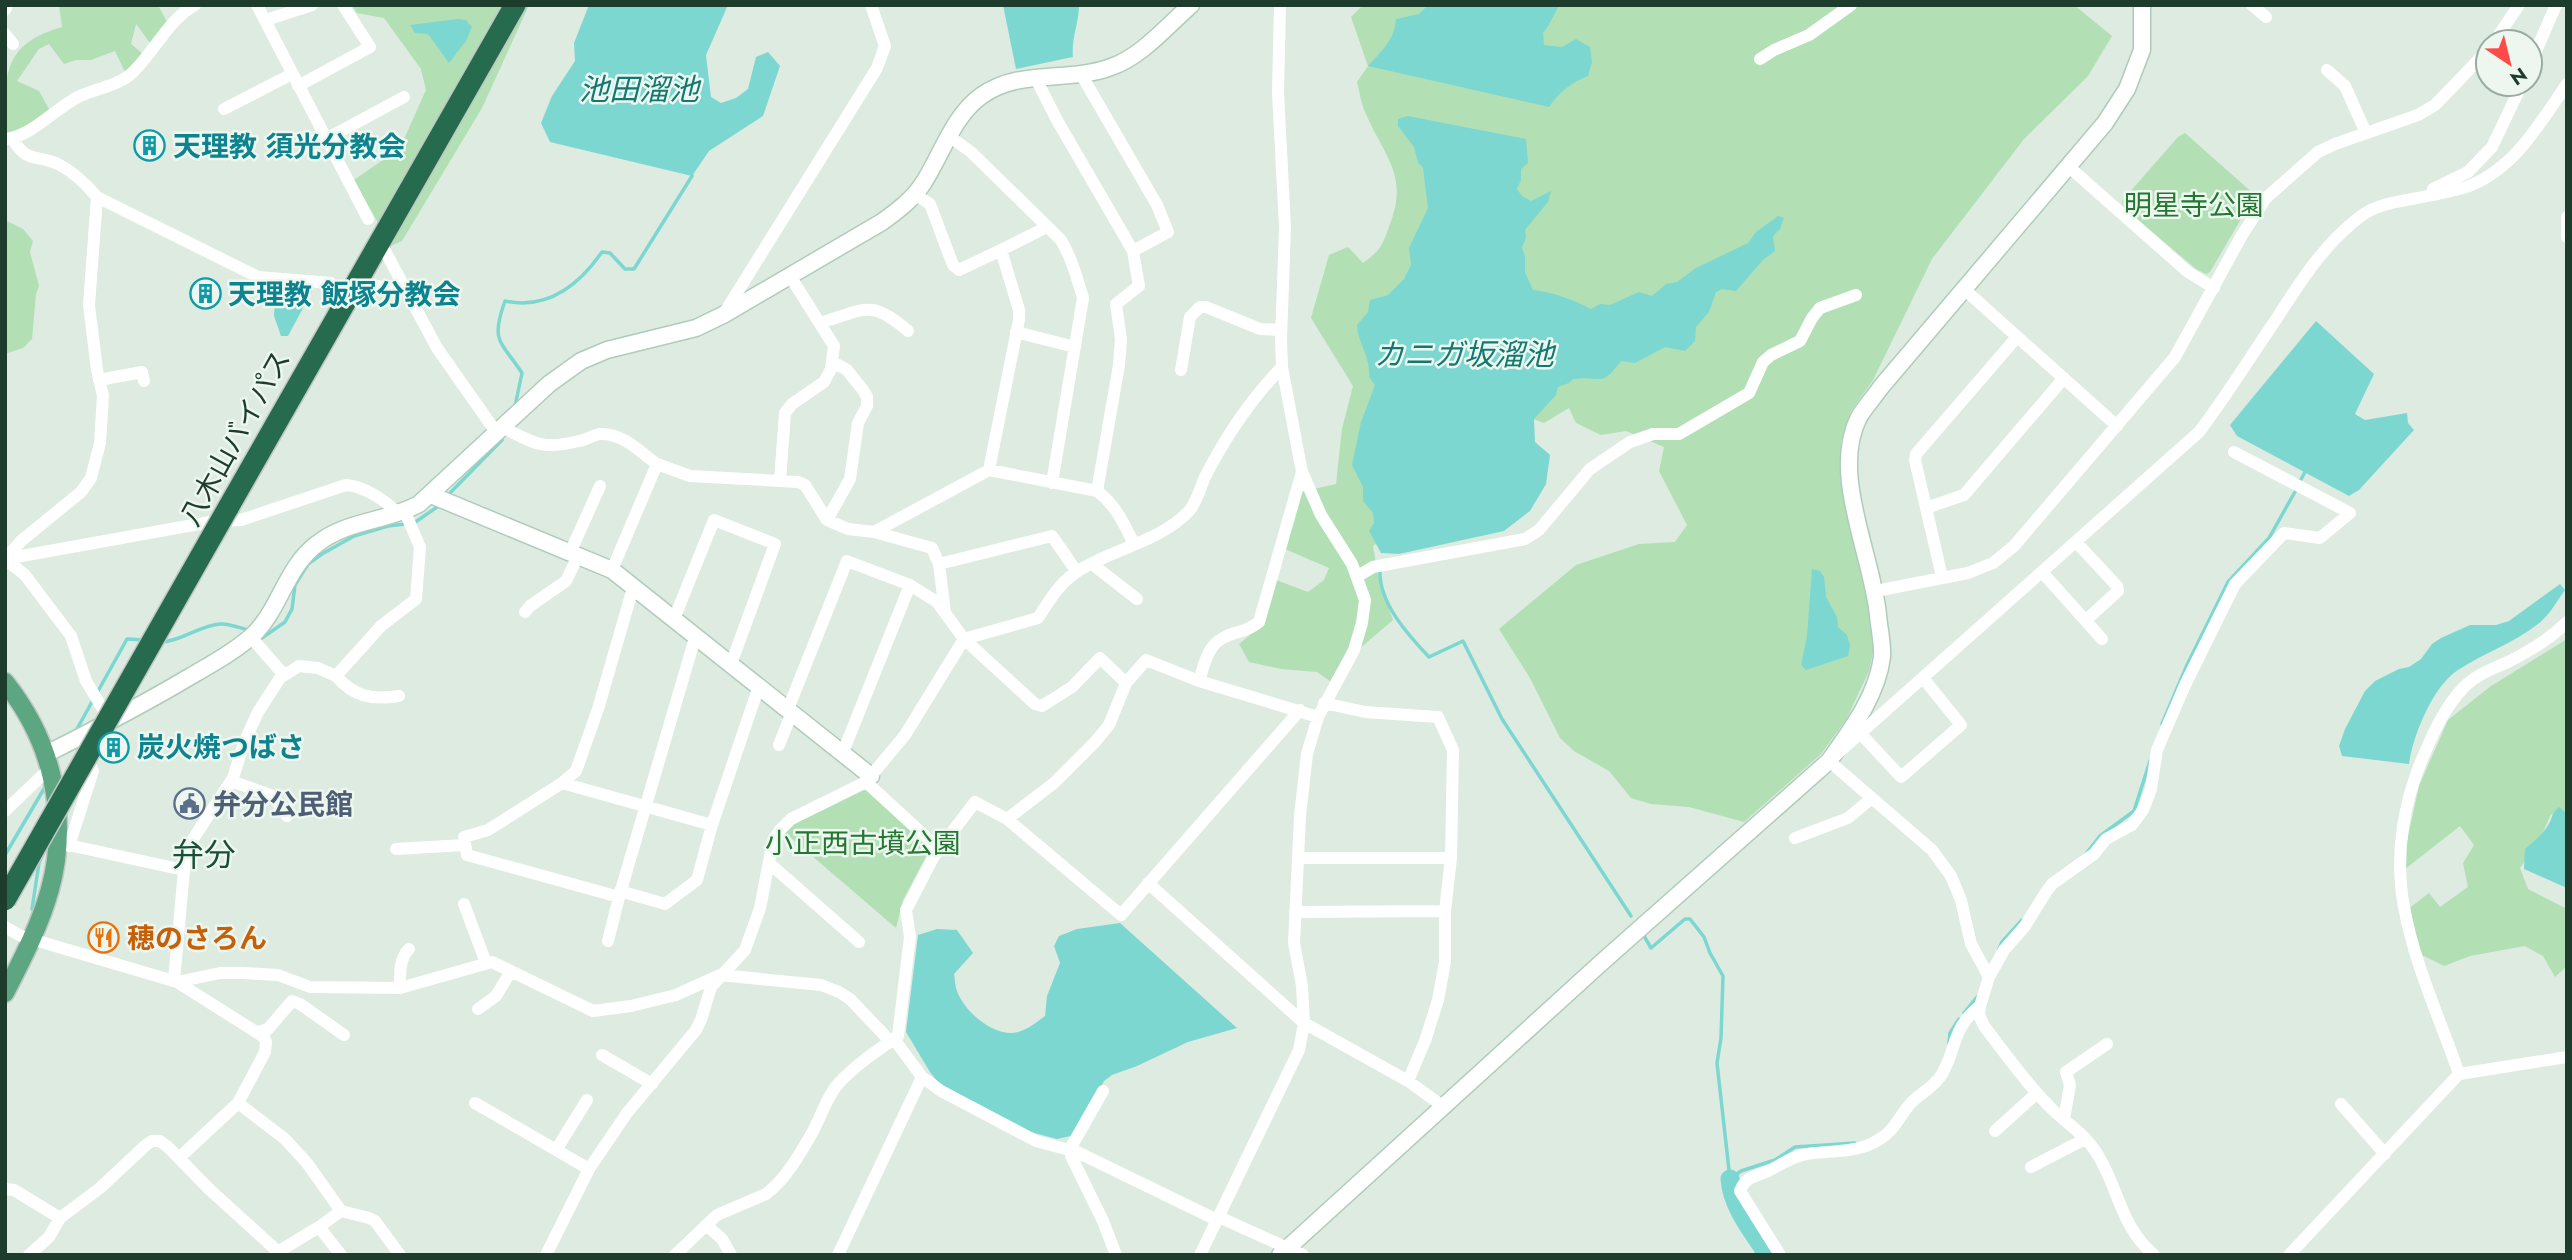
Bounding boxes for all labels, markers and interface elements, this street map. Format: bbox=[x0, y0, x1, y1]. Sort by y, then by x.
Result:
north arrow bbox=[2474, 28, 2544, 98]
text: N bbox=[2505, 61, 2532, 92]
water label: 池田溜池 bbox=[579, 68, 702, 111]
place label: 天理教 須光分教会 bbox=[173, 126, 405, 167]
building icon: 天理教 須光分教会 bbox=[133, 129, 167, 163]
park label: 明星寺公園 bbox=[2124, 185, 2264, 226]
place label: 天理教 飯塚分教会 bbox=[228, 274, 460, 315]
building icon: 天理教 飯塚分教会 bbox=[188, 277, 222, 311]
water label: カニガ坂溜池 bbox=[1374, 333, 1557, 376]
street label: 八木山バイパス bbox=[170, 343, 301, 534]
place label: 炭火焼つばさ bbox=[137, 727, 305, 768]
building icon: 炭火焼つばさ bbox=[97, 730, 131, 764]
place label: 弁分公民館 bbox=[213, 784, 353, 825]
public building icon: 弁分公民館 bbox=[173, 787, 207, 821]
park label: 小正西古墳公園 bbox=[765, 823, 961, 864]
district label: 弁分 bbox=[172, 832, 236, 878]
place label: 穂のさろん bbox=[127, 918, 267, 959]
restaurant icon: 穂のさろん bbox=[87, 921, 121, 955]

